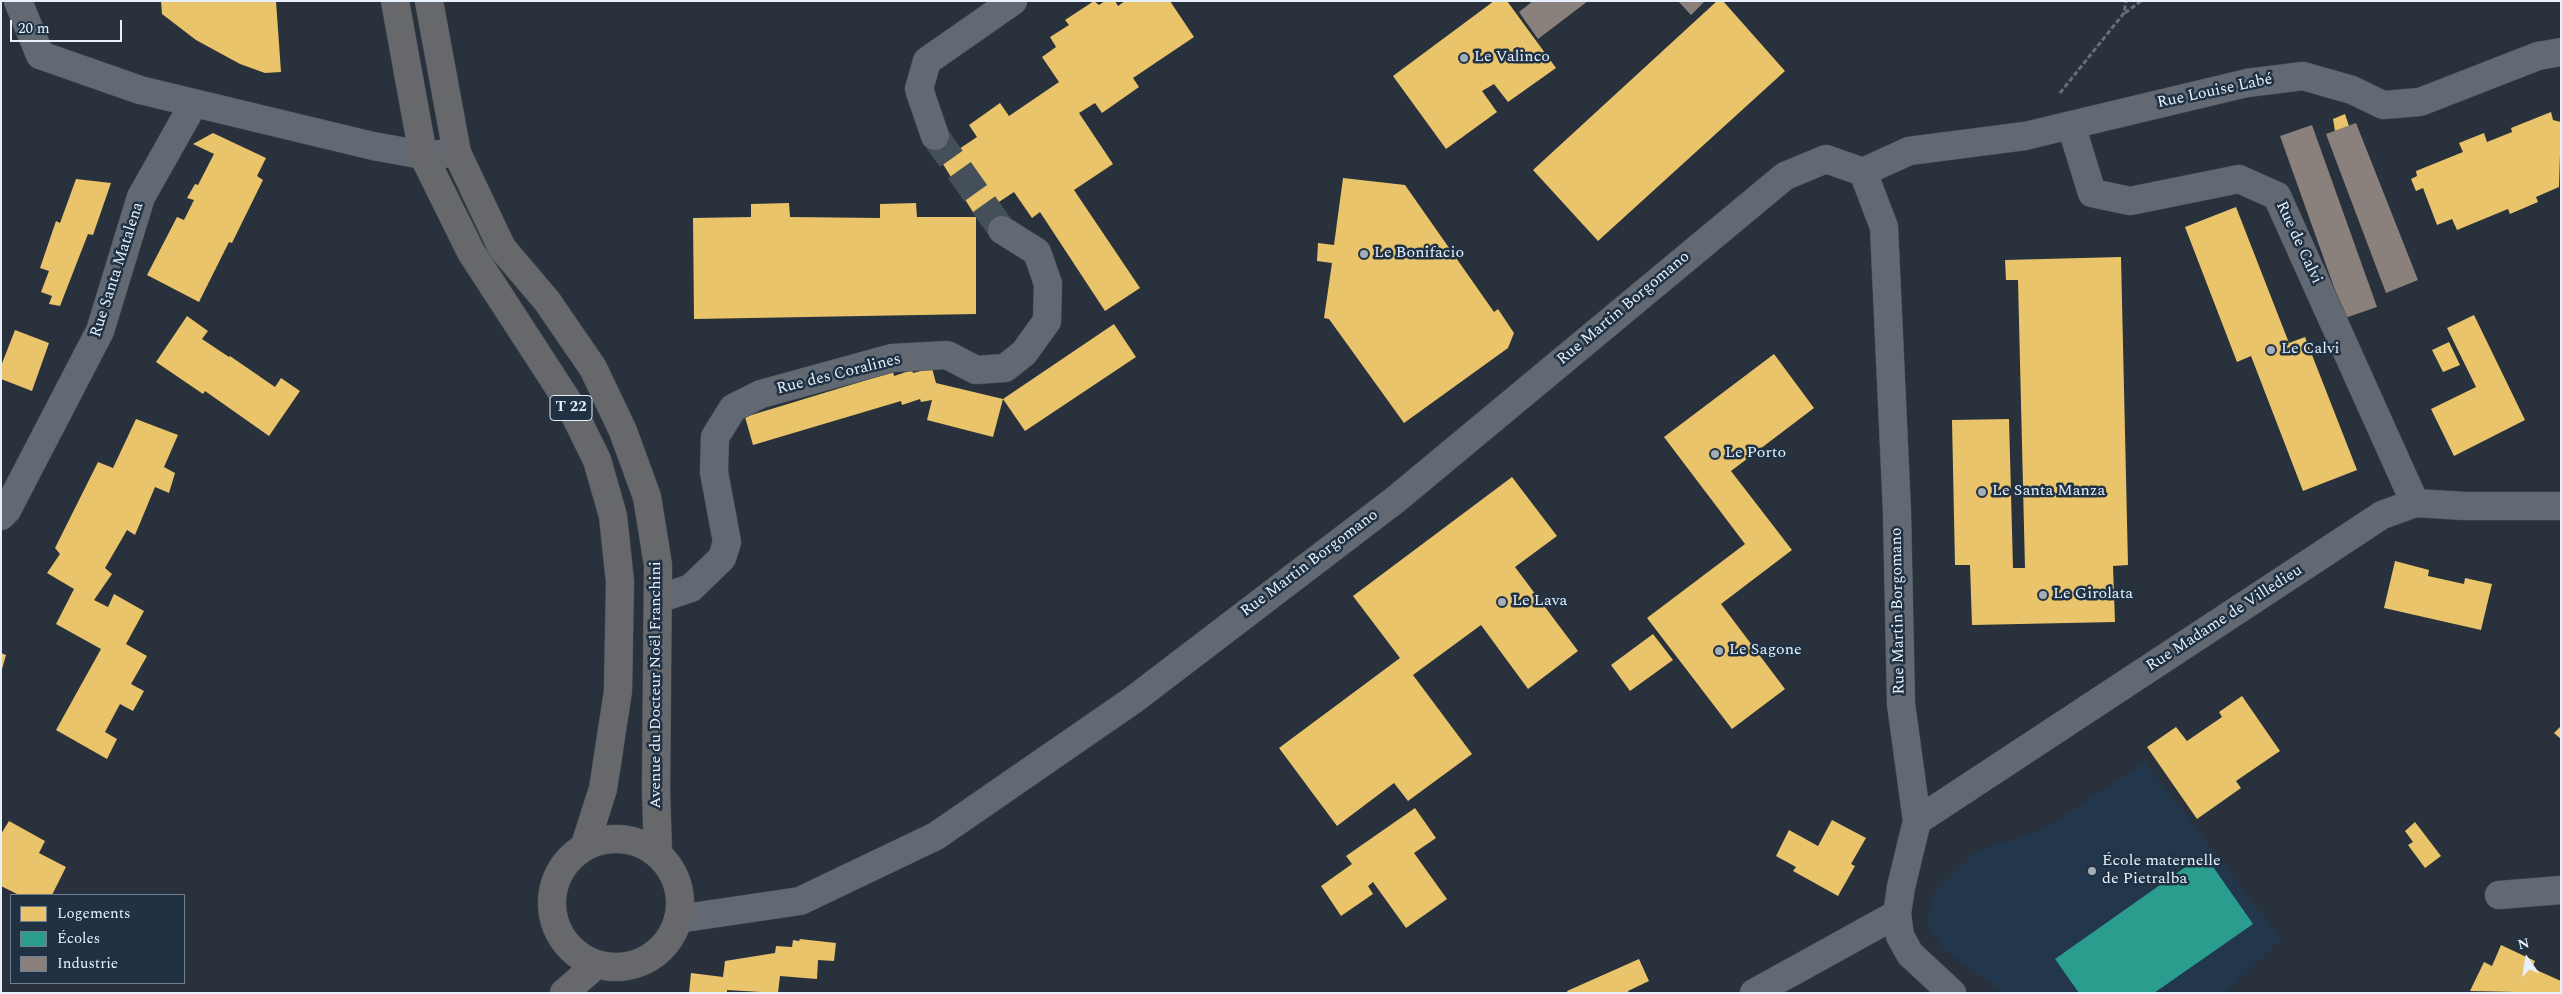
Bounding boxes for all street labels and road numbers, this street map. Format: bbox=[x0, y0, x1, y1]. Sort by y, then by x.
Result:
street label: Rue Louise Labé bbox=[2156, 70, 2274, 114]
street label: Rue de Calvi bbox=[2271, 199, 2325, 287]
street label: Rue Santa Matalena bbox=[87, 200, 149, 340]
street label: Rue Martin Borgomano bbox=[1554, 248, 1694, 370]
street label: Rue des Coralines bbox=[775, 350, 903, 400]
road number: T 22 bbox=[550, 396, 592, 420]
street label: Rue Martin Borgomano bbox=[1237, 506, 1383, 622]
street label: Rue Martin Borgomano bbox=[1888, 527, 1910, 695]
street label: Avenue du Docteur Noël Franchini bbox=[647, 561, 667, 809]
street label: Rue Madame de Villedieu bbox=[2143, 561, 2307, 677]

